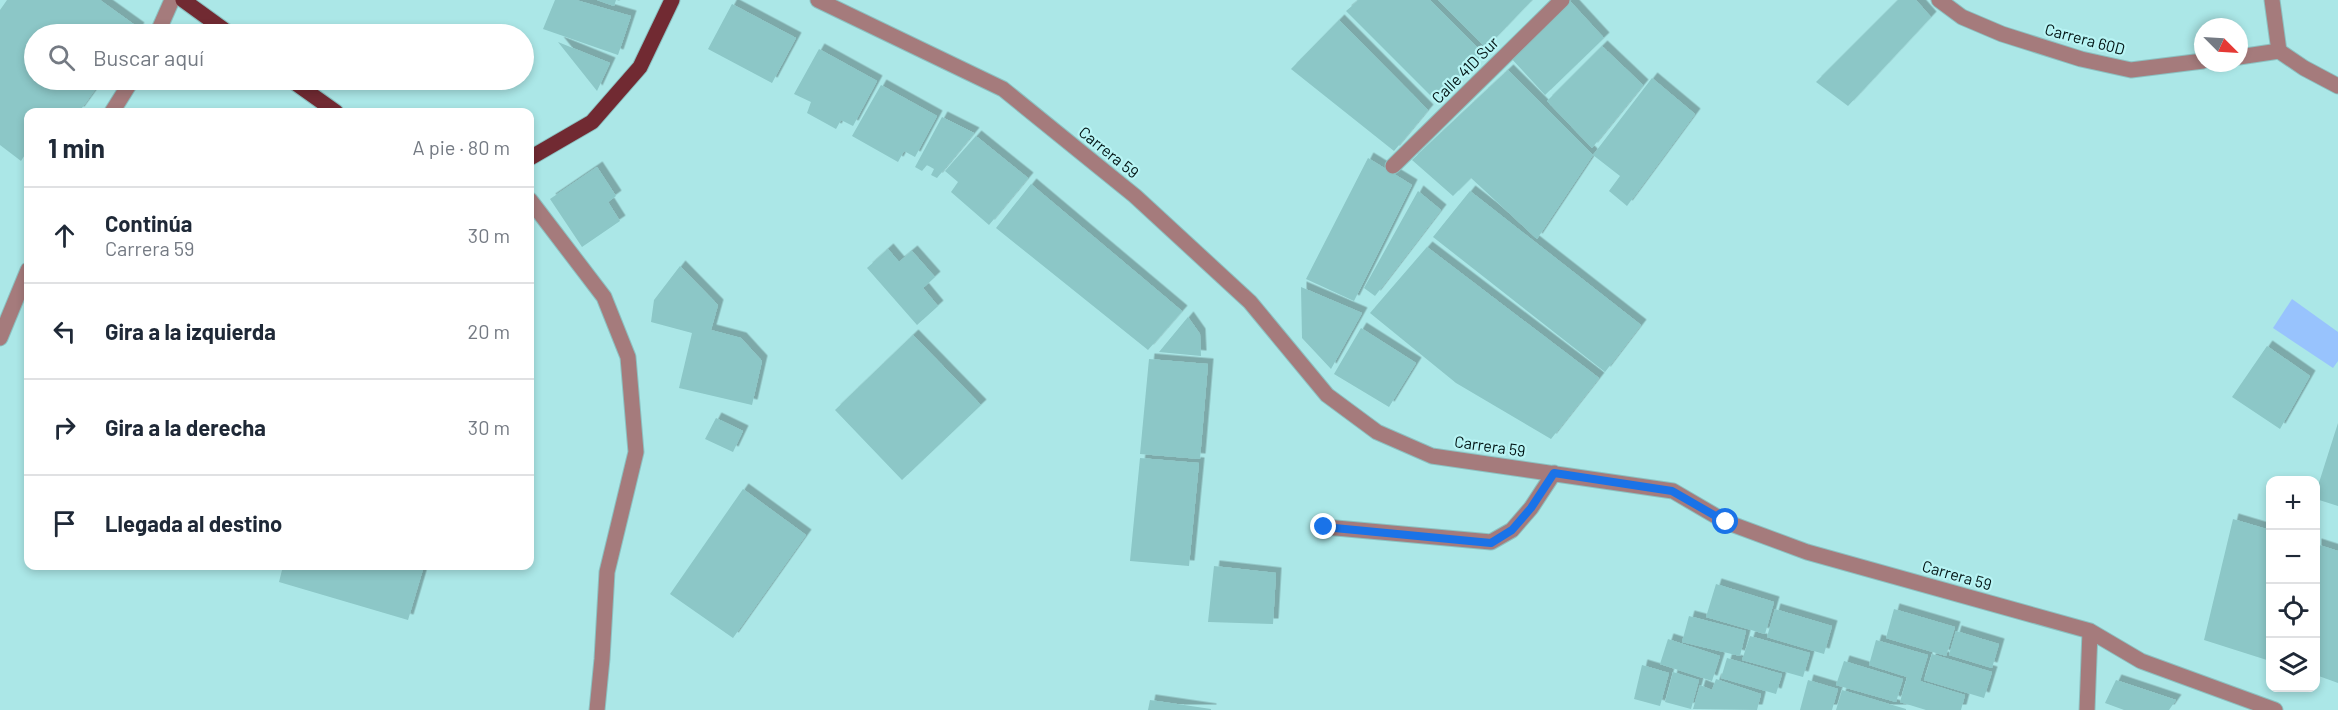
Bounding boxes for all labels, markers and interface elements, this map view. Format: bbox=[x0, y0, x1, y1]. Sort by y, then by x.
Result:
north arrow bbox=[2194, 18, 2248, 72]
street label: Carrera 60D bbox=[2043, 19, 2127, 58]
search box bbox=[24, 24, 534, 90]
street label: Calle 41D Sur bbox=[1427, 32, 1502, 107]
icon: search bbox=[45, 41, 78, 74]
text: Buscar aquí bbox=[93, 44, 204, 70]
street label: Carrera 59 bbox=[1076, 122, 1143, 182]
text: 1 min bbox=[48, 132, 105, 163]
text: A pie · 80 m bbox=[413, 135, 510, 159]
text: Continúa bbox=[105, 210, 192, 236]
icon: ahead bbox=[48, 219, 81, 252]
text: 30 m bbox=[468, 223, 510, 247]
text: Carrera 59 bbox=[105, 236, 195, 260]
icon: left bbox=[48, 315, 81, 348]
text: Gira a la izquierda bbox=[105, 318, 276, 344]
text: 20 m bbox=[467, 319, 510, 343]
icon: right bbox=[48, 411, 81, 444]
text: Gira a la derecha bbox=[105, 414, 266, 440]
text: 30 m bbox=[468, 415, 510, 439]
street label: Carrera 59 bbox=[1453, 431, 1527, 460]
map controls bbox=[2266, 476, 2320, 692]
button: + bbox=[2266, 476, 2320, 530]
icon: arrive bbox=[48, 507, 81, 540]
route start bbox=[1712, 508, 1738, 534]
text: Llegada al destino bbox=[105, 510, 282, 536]
route end bbox=[1310, 513, 1336, 539]
button: − bbox=[2266, 530, 2320, 584]
street label: Carrera 59 bbox=[1920, 556, 1994, 594]
button: locate bbox=[2266, 584, 2320, 638]
button: layers bbox=[2266, 638, 2320, 692]

